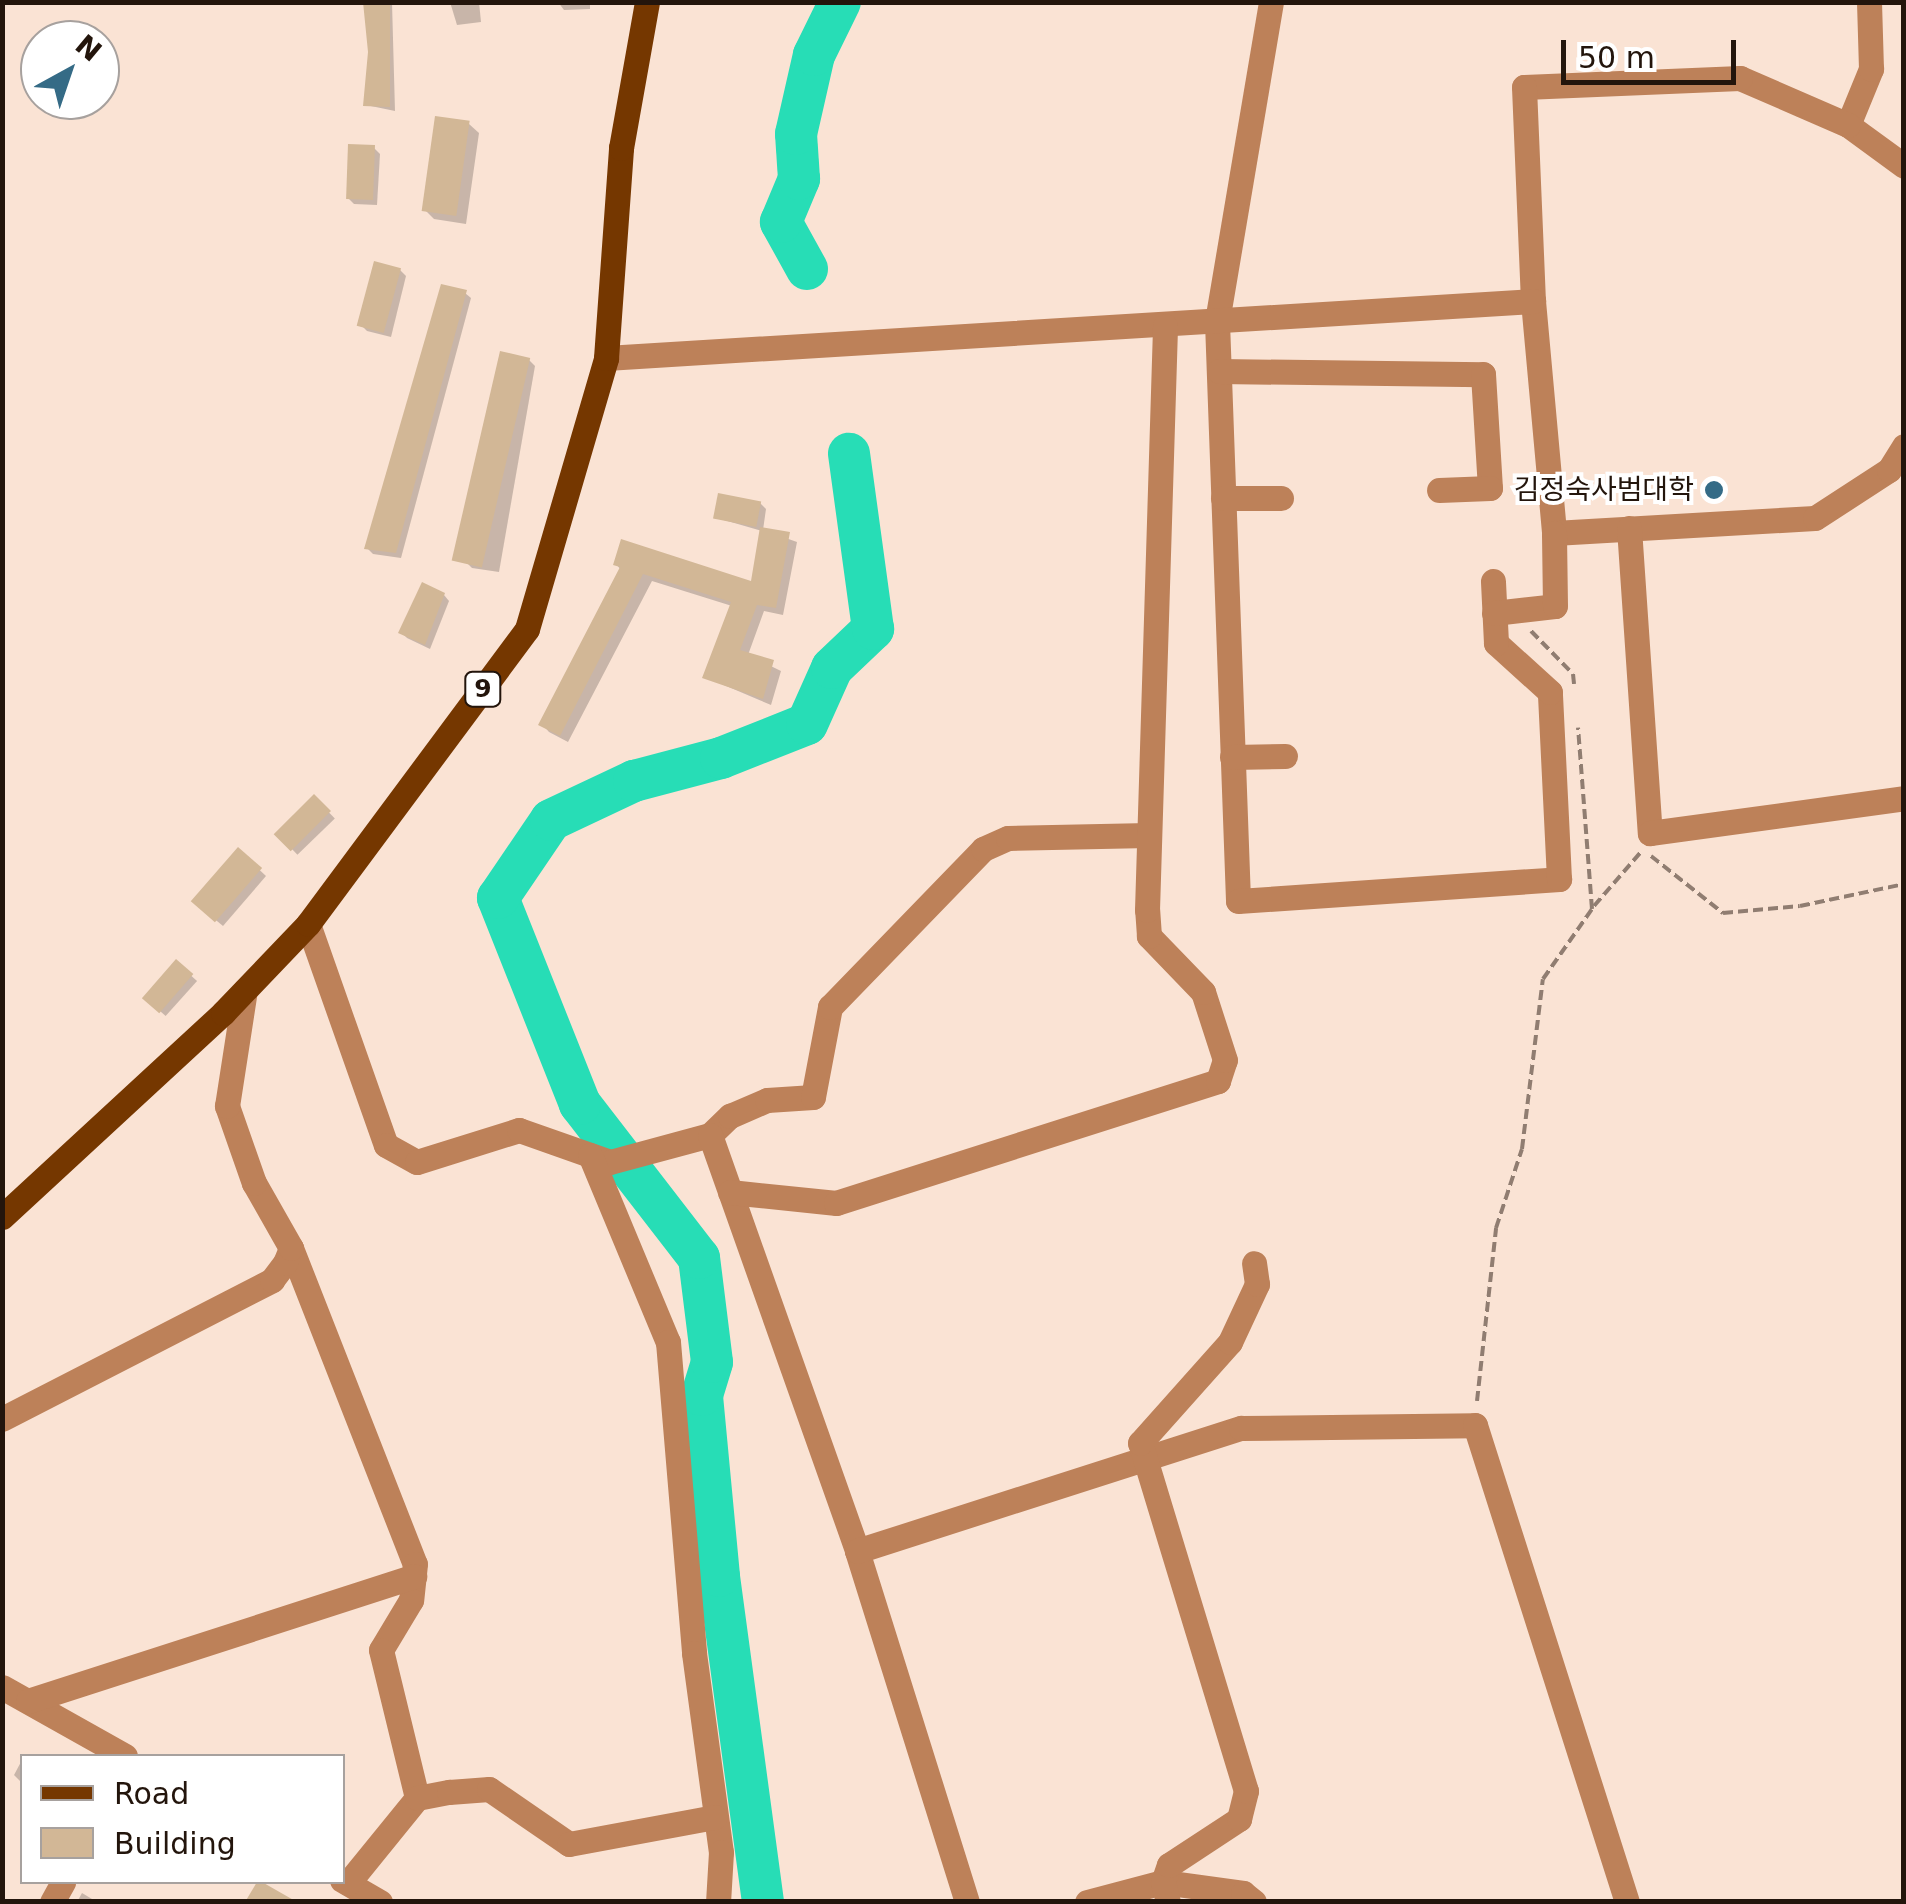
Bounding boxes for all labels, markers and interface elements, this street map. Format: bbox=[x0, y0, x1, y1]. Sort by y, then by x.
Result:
north arrow bbox=[20, 20, 120, 120]
scale bar bbox=[1566, 20, 1741, 82]
text: N bbox=[69, 28, 108, 68]
text: 50 m bbox=[1578, 40, 1655, 75]
place label: 김정숙사범대학 bbox=[1514, 473, 1694, 507]
marker: 김정숙사범대학 bbox=[1703, 479, 1725, 501]
road number: 9 bbox=[463, 669, 503, 709]
legend bbox=[20, 1754, 345, 1884]
text: Road bbox=[114, 1776, 189, 1811]
text: Building bbox=[114, 1826, 236, 1861]

